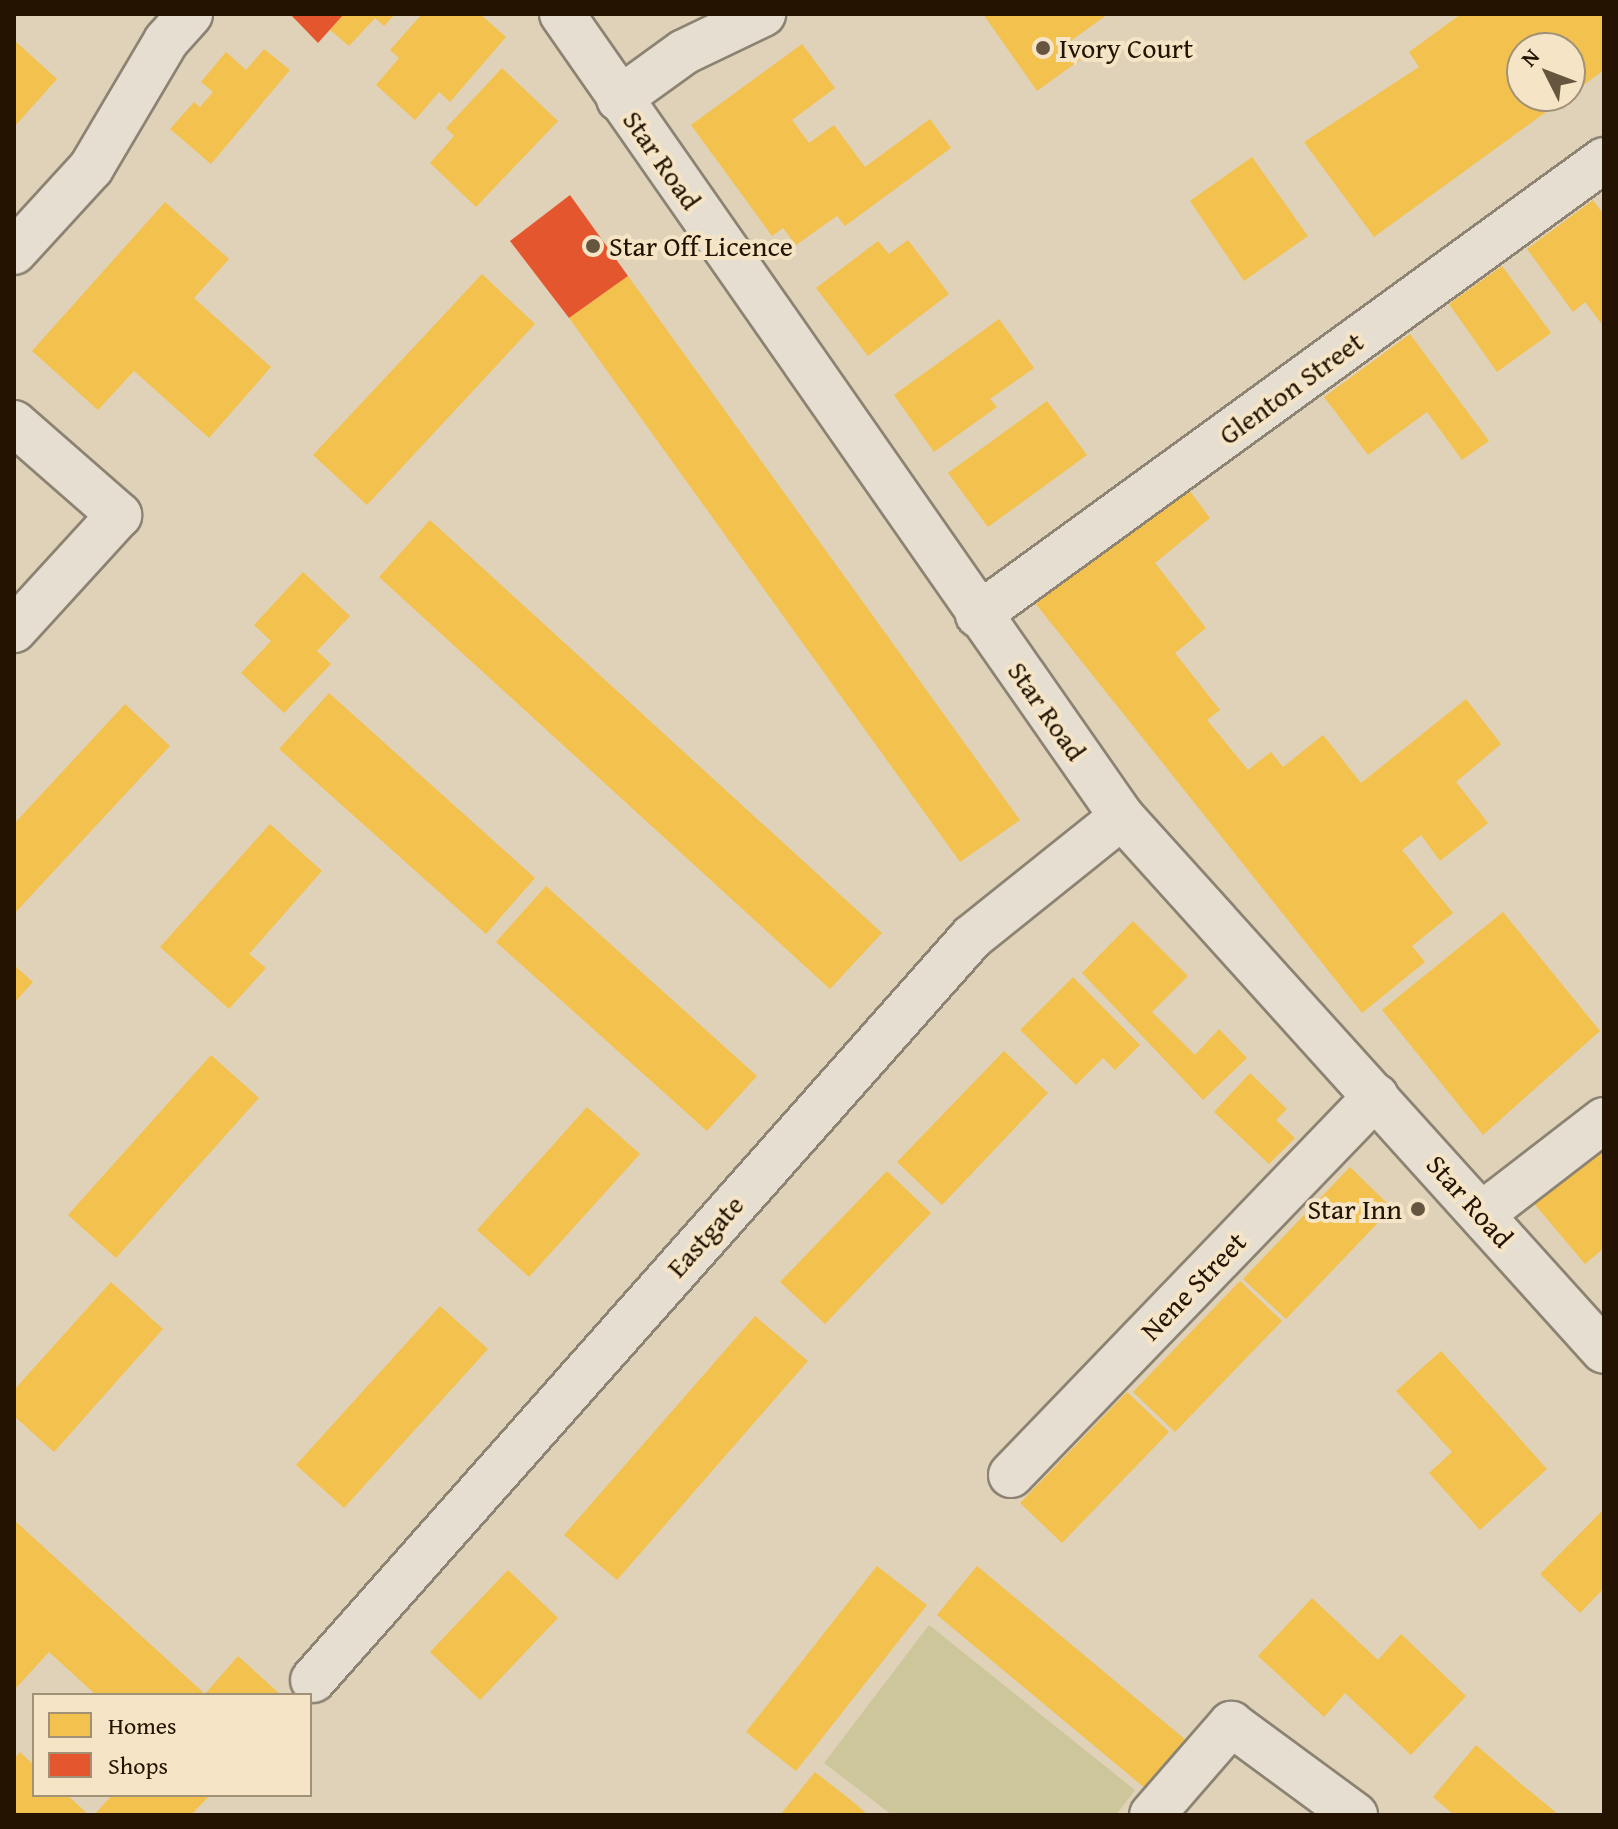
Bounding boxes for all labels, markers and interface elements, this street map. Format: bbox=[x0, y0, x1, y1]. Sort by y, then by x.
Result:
place label: Ivory Court bbox=[1059, 31, 1193, 65]
north arrow bbox=[1506, 32, 1586, 112]
marker: Ivory Court bbox=[1034, 39, 1052, 57]
text: N bbox=[1513, 41, 1546, 73]
street label: Star Road bbox=[616, 104, 708, 216]
place label: Star Off Licence bbox=[609, 229, 793, 263]
marker: Star Off Licence bbox=[584, 237, 602, 255]
street label: Glenton Street bbox=[1212, 324, 1370, 452]
street label: Star Road bbox=[1001, 655, 1093, 767]
street label: Star Road bbox=[1420, 1148, 1520, 1254]
street label: Eastgate bbox=[660, 1188, 750, 1284]
place label: Star Inn bbox=[1307, 1192, 1402, 1226]
marker: Star Inn bbox=[1409, 1200, 1427, 1218]
street label: Nene Street bbox=[1133, 1225, 1253, 1347]
legend bbox=[32, 1693, 312, 1797]
text: Homes bbox=[108, 1708, 177, 1743]
text: Shops bbox=[108, 1748, 168, 1783]

